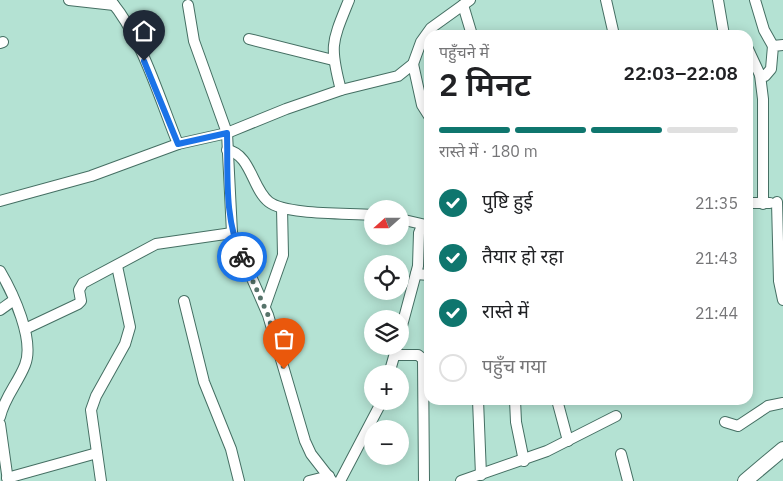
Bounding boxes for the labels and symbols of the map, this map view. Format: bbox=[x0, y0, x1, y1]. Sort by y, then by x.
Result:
pin bbox=[123, 10, 165, 61]
north arrow bbox=[364, 200, 409, 245]
courier bbox=[217, 232, 267, 282]
pin bbox=[263, 318, 305, 369]

